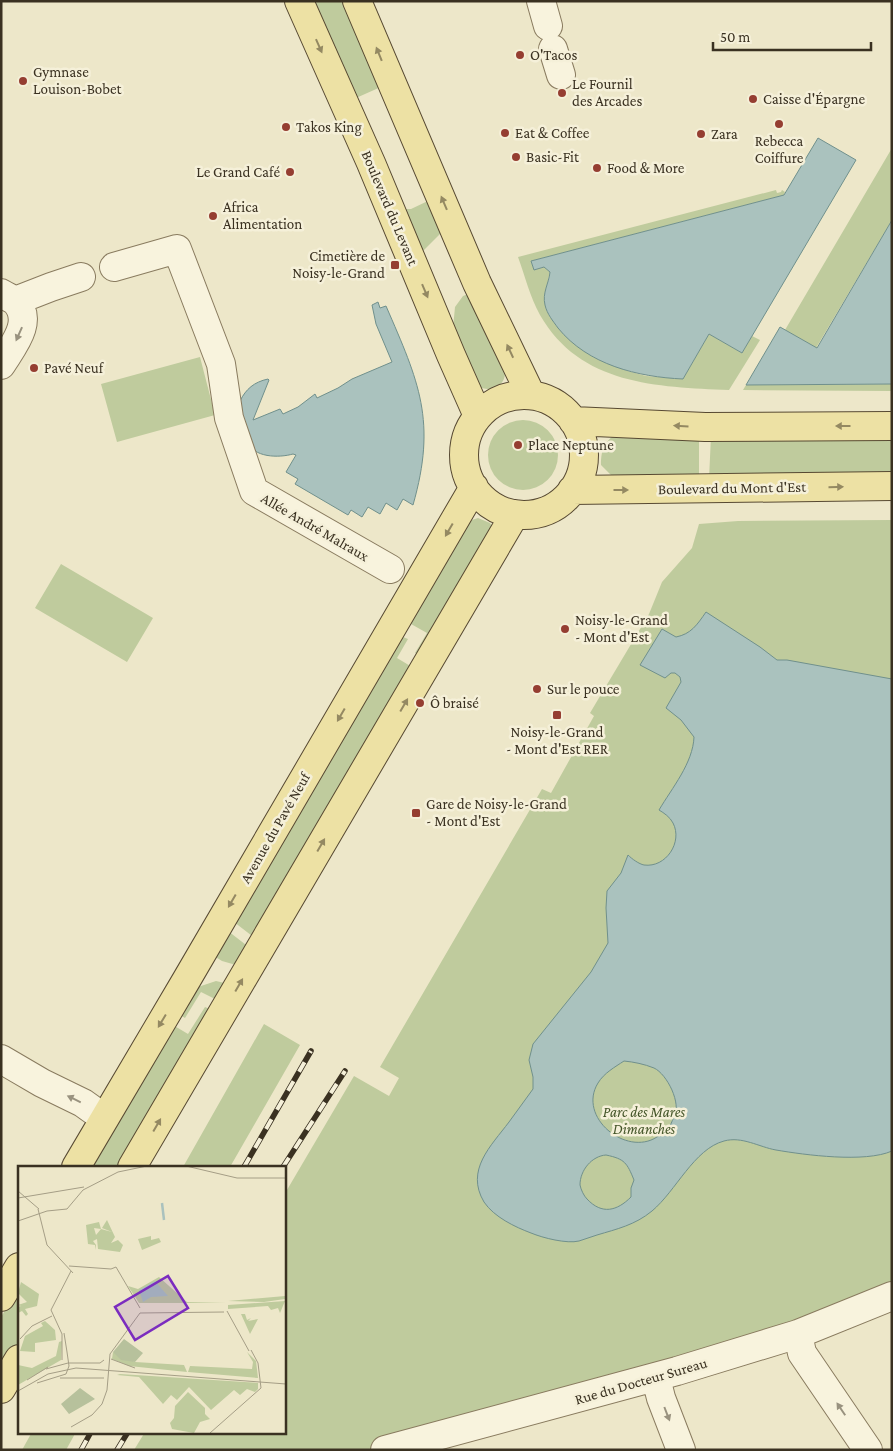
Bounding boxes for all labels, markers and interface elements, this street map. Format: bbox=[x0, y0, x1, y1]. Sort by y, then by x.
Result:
scale bar bbox=[713, 20, 870, 52]
text: 50 m bbox=[720, 29, 750, 45]
one-way arrow bbox=[315, 39, 323, 53]
one-way arrow bbox=[374, 47, 382, 61]
place label: O'Tacos bbox=[530, 47, 577, 63]
marker: O'Tacos bbox=[514, 49, 526, 61]
place label: Gymnase Louison-Bobet bbox=[33, 64, 123, 97]
marker: Gymnase Louison-Bobet bbox=[17, 75, 29, 87]
place label: Le Fournil des Arcades bbox=[572, 76, 642, 109]
marker: Le Fournil des Arcades bbox=[556, 87, 568, 99]
place label: Caisse d'Épargne bbox=[763, 91, 865, 108]
marker: Caisse d'Épargne bbox=[747, 93, 759, 105]
marker: Rebecca Coiffure bbox=[773, 118, 785, 130]
place label: Takos King bbox=[296, 119, 362, 136]
marker: Takos King bbox=[280, 121, 292, 133]
place label: Eat & Coffee bbox=[515, 125, 590, 141]
place label: Zara bbox=[711, 126, 738, 142]
marker: Eat & Coffee bbox=[499, 127, 511, 139]
marker: Zara bbox=[695, 128, 707, 140]
place label: Rebecca Coiffure bbox=[755, 133, 804, 166]
street label: Boulevard du Levant bbox=[359, 148, 422, 269]
place label: Basic-Fit bbox=[526, 149, 580, 165]
marker: Basic-Fit bbox=[510, 151, 522, 163]
place label: Food & More bbox=[607, 160, 685, 176]
marker: Food & More bbox=[591, 162, 603, 174]
place label: Le Grand Café bbox=[196, 164, 280, 180]
marker: Le Grand Café bbox=[284, 166, 296, 178]
one-way arrow bbox=[439, 196, 447, 210]
place label: Africa Alimentation bbox=[223, 199, 302, 232]
marker: Africa Alimentation bbox=[207, 210, 219, 222]
place label: Cimetière de Noisy-le-Grand bbox=[292, 248, 385, 282]
marker: Cimetière de Noisy-le-Grand bbox=[389, 259, 401, 271]
one-way arrow bbox=[421, 284, 429, 298]
one-way arrow bbox=[14, 327, 22, 341]
one-way arrow bbox=[505, 344, 513, 358]
place label: Pavé Neuf bbox=[44, 360, 105, 376]
marker: Pavé Neuf bbox=[28, 362, 40, 374]
one-way arrow bbox=[672, 422, 688, 430]
one-way arrow bbox=[835, 422, 851, 430]
place label: Place Neptune bbox=[528, 437, 614, 454]
marker: Place Neptune bbox=[512, 439, 524, 451]
street label: Boulevard du Mont d'Est bbox=[658, 479, 807, 497]
one-way arrow bbox=[828, 483, 844, 491]
one-way arrow bbox=[613, 486, 629, 494]
street label: Allée André Malraux bbox=[258, 490, 372, 564]
one-way arrow bbox=[445, 522, 453, 537]
place label: Noisy-le-Grand - Mont d'Est bbox=[575, 612, 668, 645]
marker: Noisy-le-Grand - Mont d'Est bbox=[559, 623, 571, 635]
place label: Sur le pouce bbox=[547, 681, 620, 698]
marker: Sur le pouce bbox=[531, 683, 543, 695]
place label: Ô braisé bbox=[430, 695, 479, 711]
marker: Ô braisé bbox=[414, 697, 426, 709]
one-way arrow bbox=[399, 699, 408, 712]
one-way arrow bbox=[336, 709, 345, 722]
marker: Noisy-le-Grand - Mont d'Est RER bbox=[551, 709, 563, 721]
place label: Noisy-le-Grand - Mont d'Est RER bbox=[506, 724, 609, 757]
street label: Avenue du Pavé Neuf bbox=[237, 769, 314, 886]
place label: Gare de Noisy-le-Grand - Mont d'Est bbox=[426, 796, 567, 829]
marker: Gare de Noisy-le-Grand - Mont d'Est bbox=[410, 807, 422, 819]
one-way arrow bbox=[317, 839, 326, 852]
one-way arrow bbox=[228, 894, 237, 907]
one-way arrow bbox=[234, 979, 243, 992]
one-way arrow bbox=[158, 1015, 167, 1028]
one-way arrow bbox=[67, 1095, 81, 1103]
park label: Parc des Mares Dimanches bbox=[603, 1104, 686, 1137]
one-way arrow bbox=[152, 1119, 161, 1132]
inset map bbox=[18, 1166, 285, 1434]
street label: Rue du Docteur Sureau bbox=[573, 1354, 709, 1408]
one-way arrow bbox=[836, 1403, 846, 1416]
one-way arrow bbox=[663, 1407, 671, 1422]

